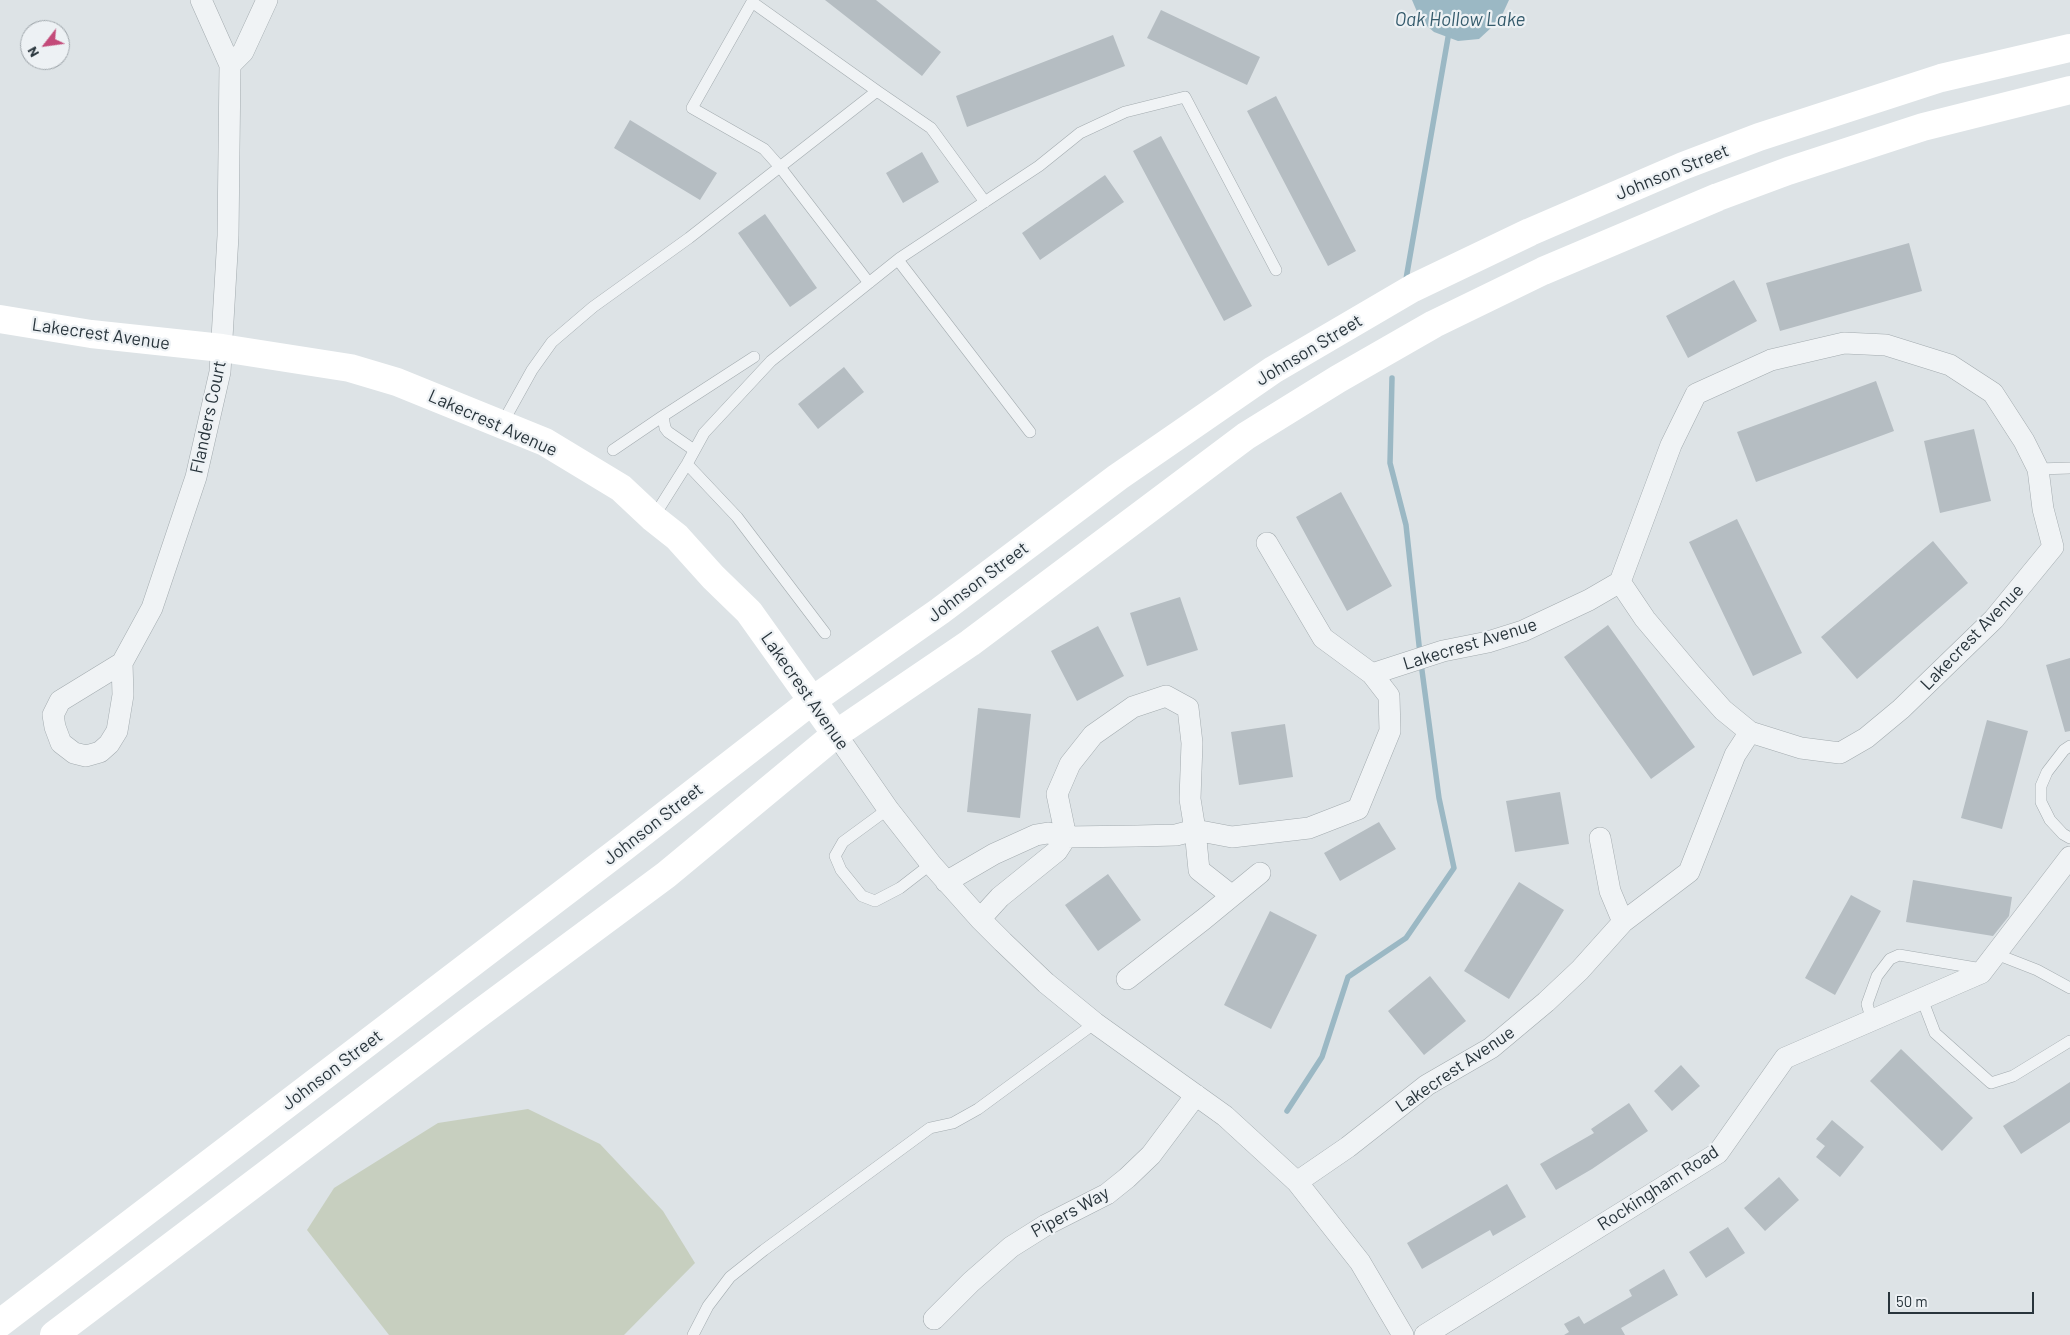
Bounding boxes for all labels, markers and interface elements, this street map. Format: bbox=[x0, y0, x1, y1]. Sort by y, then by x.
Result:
water label: Oak Hollow Lake bbox=[1395, 9, 1525, 31]
north arrow bbox=[20, 20, 70, 70]
text: N bbox=[23, 44, 42, 61]
street label: Johnson Street bbox=[1612, 139, 1732, 205]
street label: Johnson Street bbox=[1252, 310, 1366, 390]
street label: Lakecrest Avenue bbox=[31, 314, 171, 354]
street label: Flanders Court bbox=[185, 358, 231, 476]
street label: Lakecrest Avenue bbox=[425, 385, 561, 461]
street label: Johnson Street bbox=[923, 537, 1033, 627]
street label: Lakecrest Avenue bbox=[1916, 580, 2028, 694]
street label: Lakecrest Avenue bbox=[1400, 613, 1540, 675]
street label: Lakecrest Avenue bbox=[756, 628, 854, 754]
street label: Johnson Street bbox=[599, 778, 707, 870]
street label: Lakecrest Avenue bbox=[1391, 1021, 1519, 1117]
street label: Johnson Street bbox=[277, 1025, 387, 1115]
street label: Rockingham Road bbox=[1593, 1141, 1723, 1235]
street label: Pipers Way bbox=[1027, 1182, 1113, 1242]
scale bar bbox=[1890, 1282, 2036, 1314]
text: 50 m bbox=[1896, 1292, 1928, 1310]

